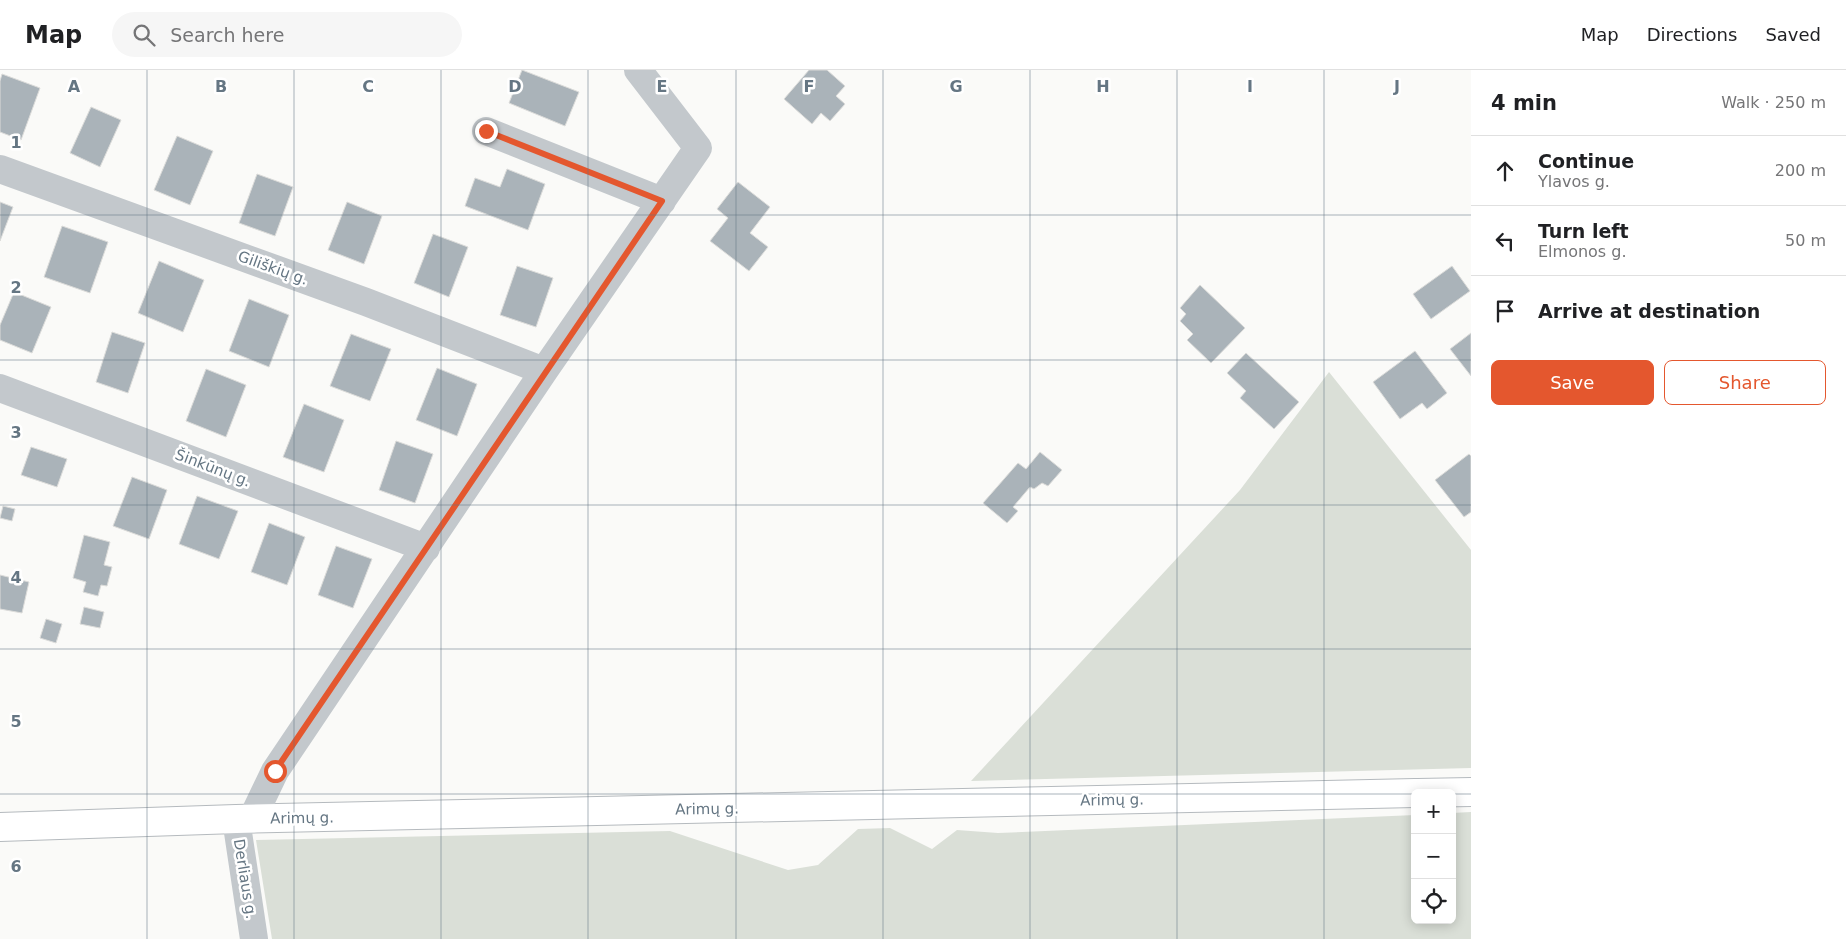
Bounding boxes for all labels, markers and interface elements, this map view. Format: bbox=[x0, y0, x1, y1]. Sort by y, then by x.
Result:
search box bbox=[112, 12, 462, 57]
text: Map bbox=[25, 21, 82, 49]
icon: search bbox=[130, 21, 158, 49]
text: Search here bbox=[170, 24, 284, 46]
text: Map bbox=[1581, 24, 1619, 45]
text: Directions bbox=[1647, 24, 1737, 45]
text: Saved bbox=[1765, 24, 1821, 45]
text: A bbox=[68, 77, 81, 96]
text: B bbox=[215, 77, 227, 96]
text: C bbox=[362, 77, 374, 96]
text: D bbox=[508, 77, 522, 96]
text: E bbox=[657, 77, 667, 96]
text: F bbox=[804, 77, 814, 96]
text: G bbox=[949, 77, 963, 96]
text: H bbox=[1096, 77, 1110, 96]
text: I bbox=[1247, 77, 1253, 96]
text: J bbox=[1393, 77, 1400, 96]
text: 4 min bbox=[1491, 91, 1557, 115]
text: Walk · 250 m bbox=[1721, 93, 1826, 112]
route end bbox=[475, 120, 498, 143]
text: 1 bbox=[10, 133, 22, 152]
text: Continue bbox=[1538, 150, 1634, 172]
icon: ahead bbox=[1491, 157, 1519, 185]
text: 200 m bbox=[1775, 161, 1826, 180]
text: Ylavos g. bbox=[1538, 172, 1610, 191]
text: Turn left bbox=[1538, 220, 1629, 242]
icon: left bbox=[1491, 227, 1519, 255]
text: 50 m bbox=[1785, 231, 1826, 250]
text: Elmonos g. bbox=[1538, 242, 1627, 261]
street label: Giliškių g. bbox=[235, 247, 311, 289]
text: 2 bbox=[10, 278, 22, 297]
icon: arrive bbox=[1491, 297, 1519, 325]
text: Arrive at destination bbox=[1538, 300, 1760, 322]
button: Save bbox=[1491, 360, 1654, 405]
button: Share bbox=[1664, 360, 1826, 405]
text: 3 bbox=[10, 423, 22, 442]
street label: Šinkūnų g. bbox=[173, 444, 254, 491]
text: 4 bbox=[10, 568, 22, 587]
text: 5 bbox=[10, 712, 22, 731]
route start bbox=[264, 760, 287, 783]
map controls bbox=[1411, 789, 1456, 924]
button: + bbox=[1411, 789, 1456, 834]
street label: Arimų g. bbox=[1080, 790, 1144, 810]
street label: Arimų g. bbox=[675, 799, 739, 819]
street label: Arimų g. bbox=[270, 808, 334, 828]
button: − bbox=[1411, 834, 1456, 879]
street label: Derliaus g. bbox=[230, 838, 260, 920]
text: 6 bbox=[10, 857, 22, 876]
button: locate bbox=[1411, 879, 1456, 924]

